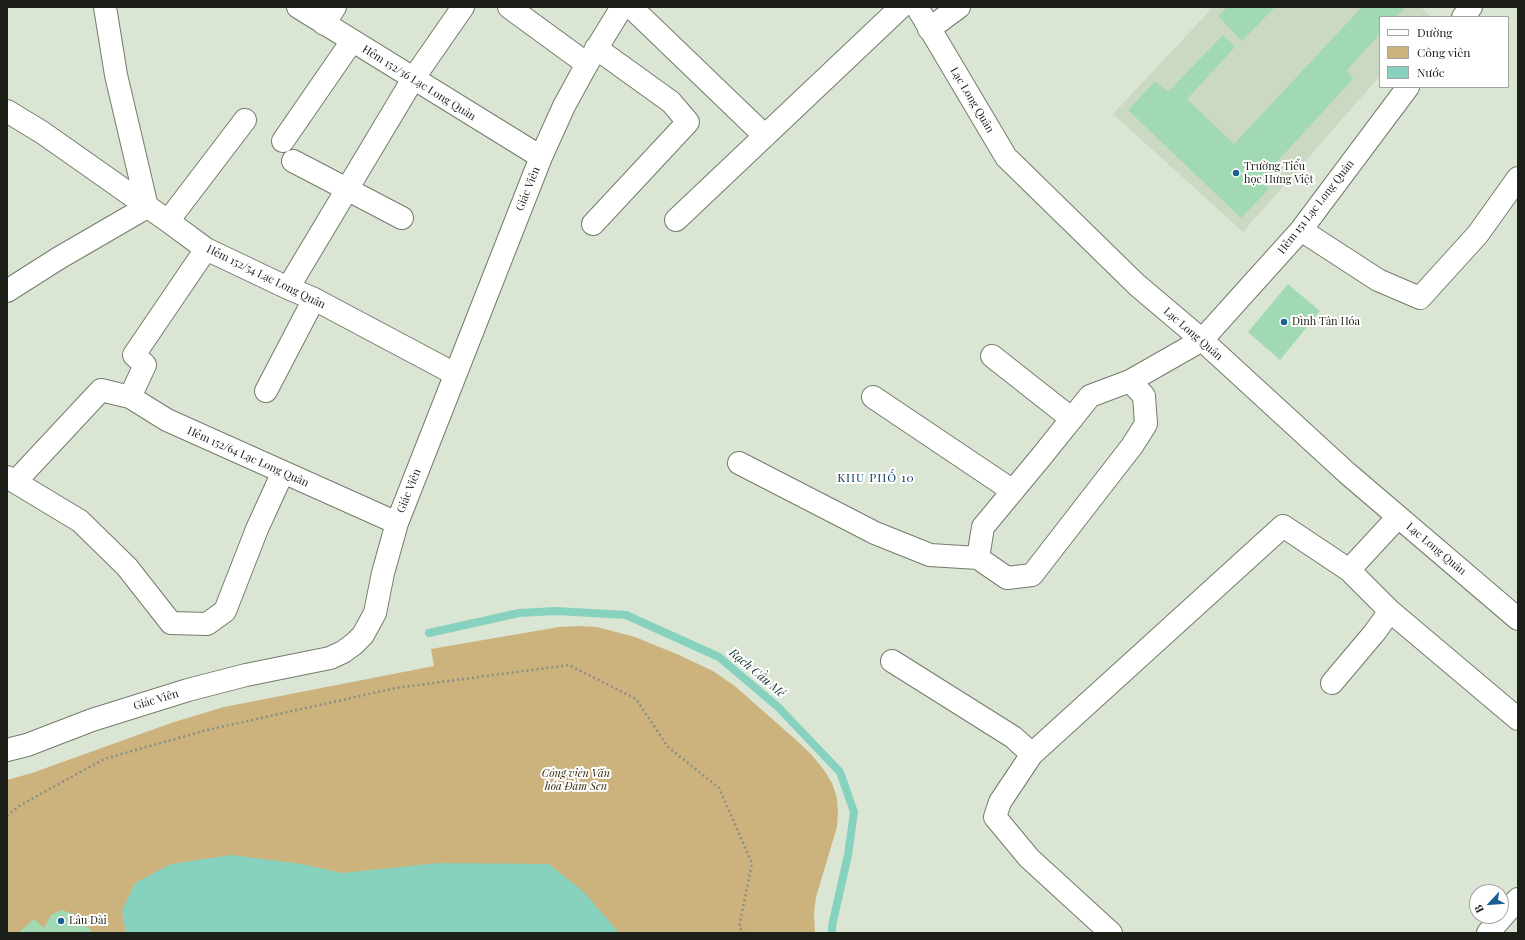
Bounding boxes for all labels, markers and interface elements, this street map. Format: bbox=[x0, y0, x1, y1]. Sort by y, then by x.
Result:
legend bbox=[1379, 16, 1509, 88]
text: Đường bbox=[1417, 24, 1453, 40]
street label: Hẻm 152/36 Lạc Long Quân bbox=[360, 43, 478, 123]
text: Công viên bbox=[1417, 44, 1471, 60]
text: Nước bbox=[1417, 64, 1445, 80]
street label: Lạc Long Quân bbox=[947, 65, 997, 135]
street label: Hẻm 151 Lạc Long Quân bbox=[1275, 157, 1357, 257]
place label: Trường Tiểu học Hưng Việt bbox=[1244, 160, 1313, 186]
street label: Giác Viên bbox=[513, 165, 543, 213]
marker: Trường Tiểu học Hưng Việt bbox=[1231, 168, 1241, 178]
street label: Hẻm 152/54 Lạc Long Quân bbox=[204, 242, 328, 312]
street label: Lạc Long Quân bbox=[1161, 305, 1225, 363]
place label: Đình Tân Hóa bbox=[1292, 315, 1360, 329]
marker: Đình Tân Hóa bbox=[1279, 317, 1289, 327]
street label: Hẻm 152/64 Lạc Long Quân bbox=[185, 424, 311, 490]
street label: Giác Viên bbox=[394, 467, 424, 515]
district label: KHU PHỐ 10 bbox=[837, 471, 915, 485]
street label: Lạc Long Quân bbox=[1403, 520, 1469, 578]
water label: Rạch Cầu Mé bbox=[726, 646, 788, 700]
street label: Giác Viên bbox=[132, 687, 180, 713]
park label: Công viên Văn hóa Đầm Sen bbox=[542, 767, 610, 793]
north arrow bbox=[1469, 884, 1509, 924]
text: B bbox=[1470, 902, 1487, 916]
place label: Lâu Đài bbox=[69, 914, 107, 928]
marker: Lâu Đài bbox=[56, 916, 66, 926]

